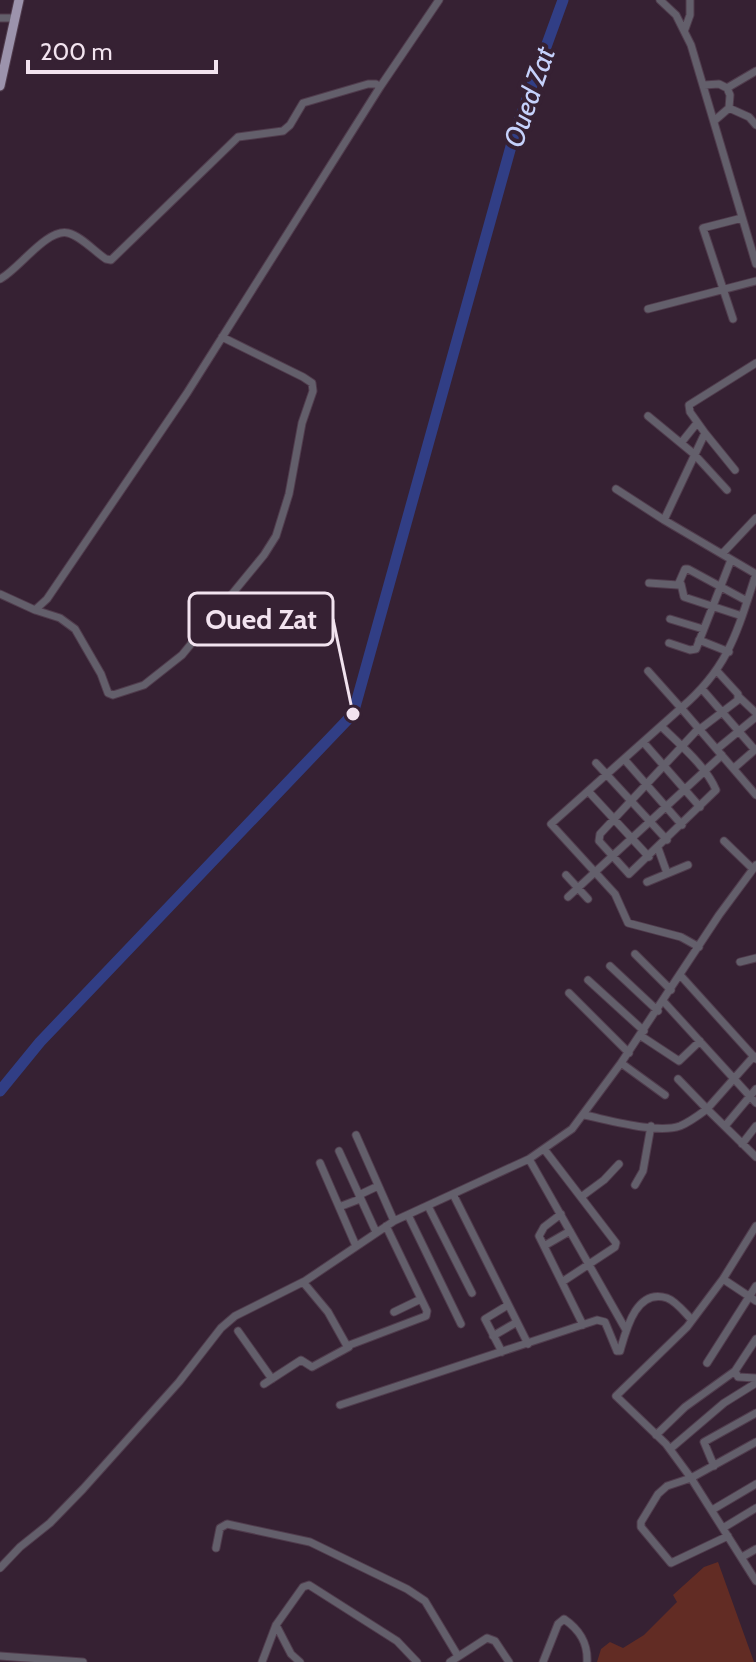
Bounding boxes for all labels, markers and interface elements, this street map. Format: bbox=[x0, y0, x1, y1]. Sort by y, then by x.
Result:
scale bar bbox=[28, 24, 216, 74]
text: 200 m bbox=[40, 37, 113, 66]
water label: Oued Zat bbox=[496, 42, 562, 152]
callout: Oued Zat bbox=[189, 593, 333, 645]
text: Oued Zat bbox=[205, 602, 317, 636]

